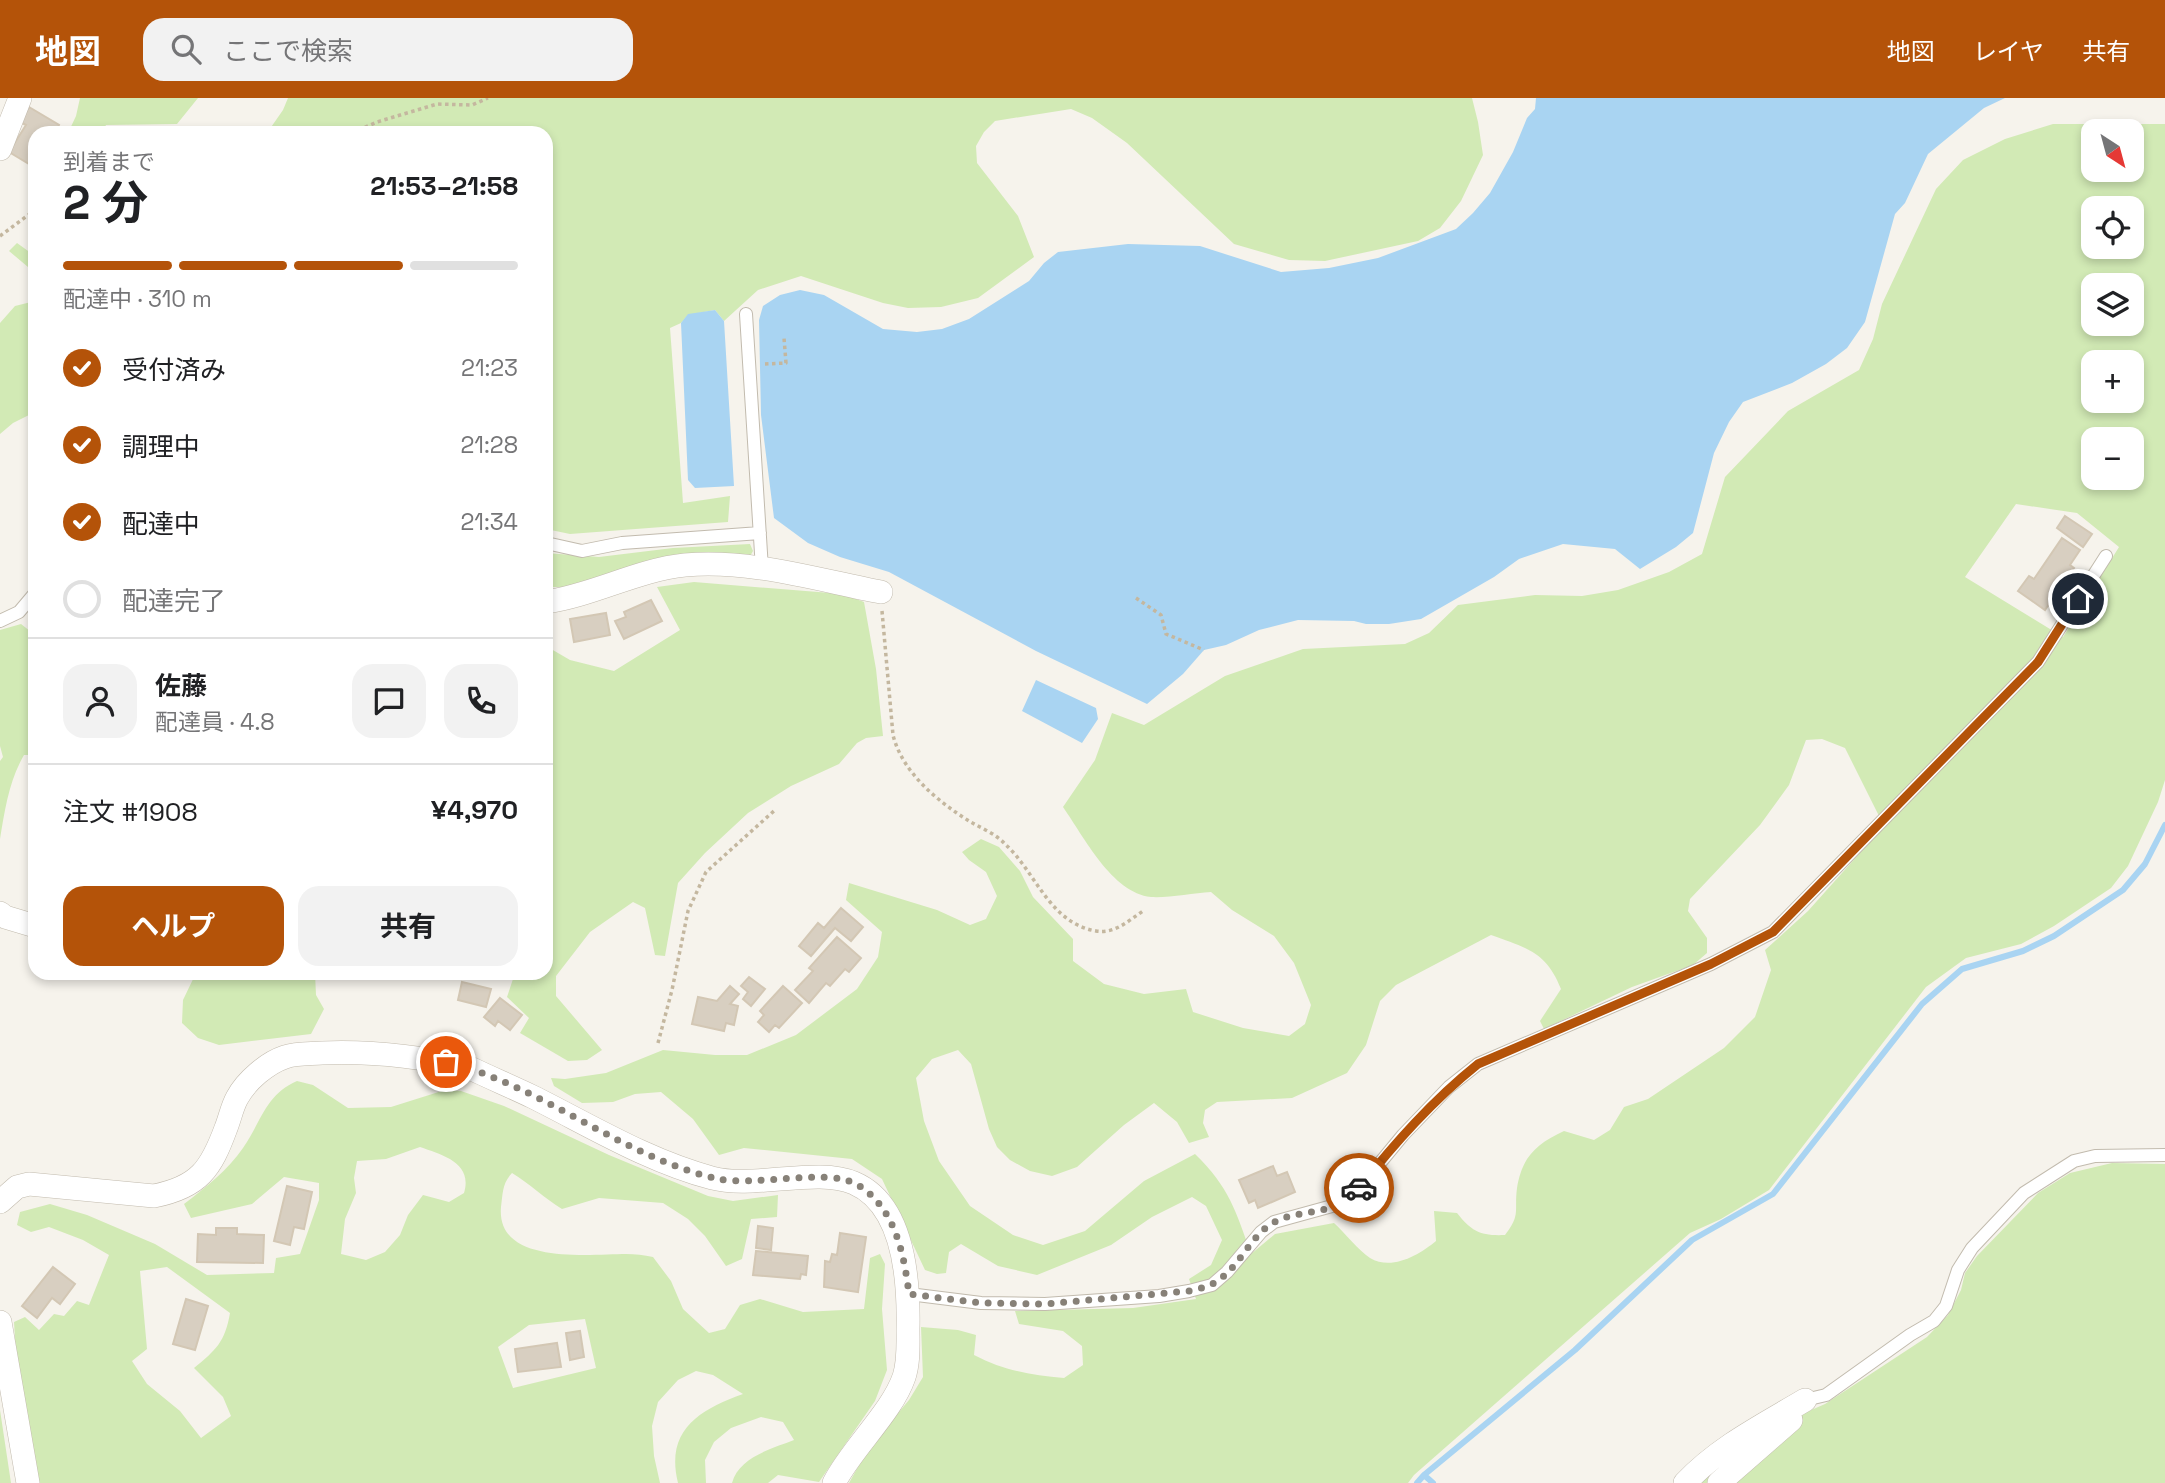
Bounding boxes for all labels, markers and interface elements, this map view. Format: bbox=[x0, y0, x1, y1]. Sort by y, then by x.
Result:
search box bbox=[143, 18, 633, 81]
icon: search bbox=[167, 30, 205, 68]
text: 地図 bbox=[35, 31, 101, 73]
text: ここで検索 bbox=[223, 34, 353, 68]
text: 地図 bbox=[1887, 36, 1935, 67]
text: レイヤ bbox=[1973, 36, 2044, 67]
text: 共有 bbox=[2082, 36, 2130, 67]
north arrow bbox=[2081, 119, 2144, 182]
map controls bbox=[2081, 119, 2144, 490]
text: 到着まで bbox=[63, 147, 155, 177]
text: 21:53–21:58 bbox=[370, 169, 518, 203]
text: 2 分 bbox=[63, 174, 148, 232]
button: locate bbox=[2081, 196, 2144, 259]
button: layers bbox=[2081, 273, 2144, 336]
text: 配達中 · 310 m bbox=[63, 284, 212, 314]
icon: check bbox=[63, 349, 101, 387]
button: + bbox=[2081, 350, 2144, 413]
text: 受付済み bbox=[122, 353, 226, 387]
text: 21:23 bbox=[461, 353, 518, 383]
icon: check bbox=[63, 426, 101, 464]
button: − bbox=[2081, 427, 2144, 490]
text: 調理中 bbox=[122, 430, 200, 464]
text: 21:28 bbox=[461, 430, 518, 460]
icon: check bbox=[63, 503, 101, 541]
text: 配達中 bbox=[122, 507, 200, 541]
text: 21:34 bbox=[460, 507, 518, 537]
pin bbox=[2048, 569, 2108, 629]
icon: home bbox=[2059, 580, 2097, 618]
text: 配達完了 bbox=[122, 584, 226, 618]
button: person bbox=[63, 664, 137, 738]
button: chat bbox=[352, 664, 426, 738]
button: phone bbox=[444, 664, 518, 738]
text: 佐藤 bbox=[155, 669, 207, 703]
text: 配達員 · 4.8 bbox=[155, 707, 275, 737]
text: ¥4,970 bbox=[431, 793, 518, 827]
text: 注文 #1908 bbox=[63, 795, 198, 829]
button: ヘルプ bbox=[63, 886, 284, 966]
button: 共有 bbox=[298, 886, 518, 966]
pin bbox=[416, 1032, 476, 1092]
icon: bag bbox=[427, 1043, 465, 1081]
courier bbox=[1324, 1153, 1394, 1223]
icon: car bbox=[1340, 1169, 1378, 1207]

